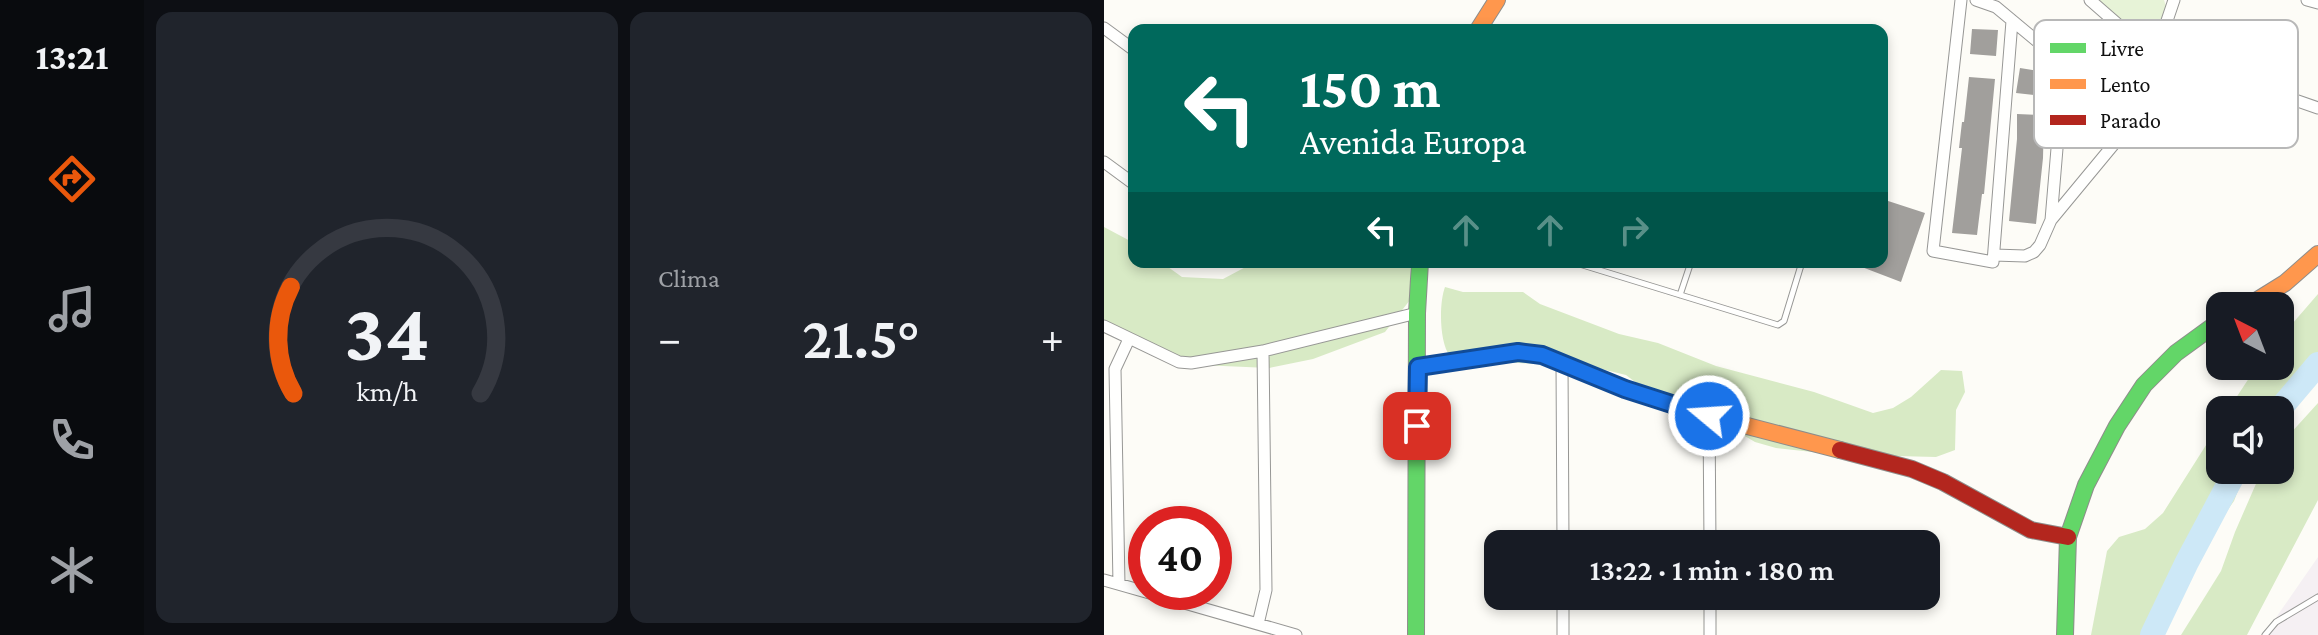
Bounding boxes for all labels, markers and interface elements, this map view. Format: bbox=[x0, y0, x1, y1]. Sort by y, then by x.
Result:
legend bbox=[2034, 20, 2298, 148]
text: Livre bbox=[2100, 36, 2144, 61]
text: 13:21 bbox=[36, 37, 108, 77]
icon: left bbox=[1168, 56, 1272, 160]
text: 150 m bbox=[1300, 57, 1441, 119]
text: Lento bbox=[2100, 72, 2151, 97]
text: Parado bbox=[2100, 108, 2161, 133]
text: Avenida Europa bbox=[1300, 122, 1527, 162]
icon: directions bbox=[44, 151, 100, 207]
icon: left bbox=[1360, 208, 1404, 252]
icon: ahead bbox=[1444, 208, 1488, 252]
icon: ahead bbox=[1528, 208, 1572, 252]
icon: right bbox=[1612, 208, 1656, 252]
text: Clima bbox=[658, 264, 720, 293]
icon: music bbox=[44, 281, 100, 337]
text: 34 bbox=[344, 284, 430, 377]
north arrow bbox=[2206, 292, 2294, 380]
map controls bbox=[2206, 292, 2294, 484]
text: 21.5° bbox=[802, 304, 920, 371]
text: − bbox=[658, 314, 681, 362]
text: + bbox=[1041, 314, 1064, 362]
position arrow bbox=[1667, 374, 1751, 458]
text: km/h bbox=[356, 375, 418, 407]
pin bbox=[1383, 392, 1451, 460]
button: sound bbox=[2206, 396, 2294, 484]
icon: arrive bbox=[1395, 404, 1439, 448]
icon: phone bbox=[44, 412, 100, 468]
speed limit sign: 40 bbox=[1128, 506, 1232, 610]
icon: climate bbox=[44, 542, 100, 598]
text: 13:22 · 1 min · 180 m bbox=[1590, 553, 1834, 586]

